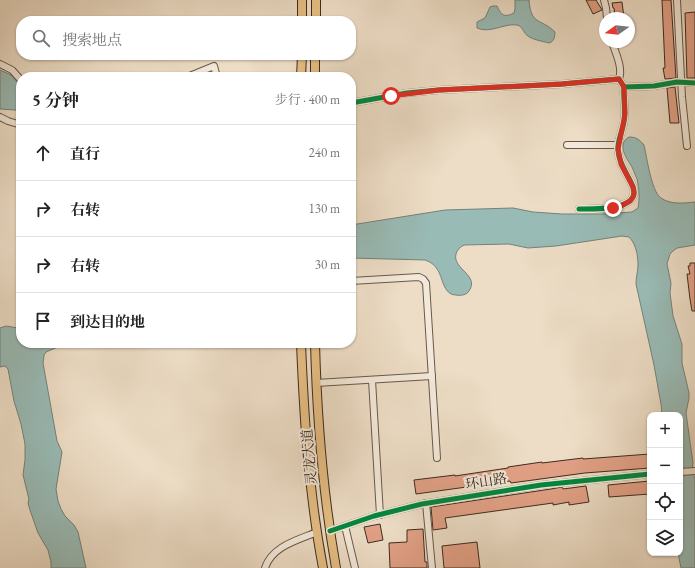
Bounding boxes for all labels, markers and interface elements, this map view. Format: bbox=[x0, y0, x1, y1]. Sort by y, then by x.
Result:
north arrow bbox=[599, 12, 635, 48]
search box bbox=[16, 16, 356, 60]
icon: search bbox=[30, 27, 52, 49]
text: 搜索地点 bbox=[62, 30, 122, 49]
route start bbox=[382, 87, 400, 105]
text: 5 分钟 bbox=[32, 89, 79, 111]
text: 步行 · 400 m bbox=[275, 91, 340, 108]
icon: ahead bbox=[32, 142, 54, 164]
text: 直行 bbox=[70, 144, 100, 163]
text: 240 m bbox=[309, 144, 340, 161]
icon: right bbox=[32, 198, 54, 220]
route end bbox=[604, 199, 622, 217]
text: 右转 bbox=[70, 200, 100, 219]
text: 130 m bbox=[309, 200, 340, 217]
icon: right bbox=[32, 254, 54, 276]
text: 右转 bbox=[70, 256, 100, 275]
text: 30 m bbox=[315, 256, 340, 273]
icon: arrive bbox=[32, 310, 54, 332]
text: 到达目的地 bbox=[70, 312, 145, 331]
map controls bbox=[647, 412, 683, 556]
button: + bbox=[647, 412, 683, 448]
street label: 灵龙大道 bbox=[298, 428, 320, 486]
button: − bbox=[647, 448, 683, 484]
street label: 环山路 bbox=[464, 469, 508, 493]
button: locate bbox=[647, 484, 683, 520]
button: layers bbox=[647, 520, 683, 556]

